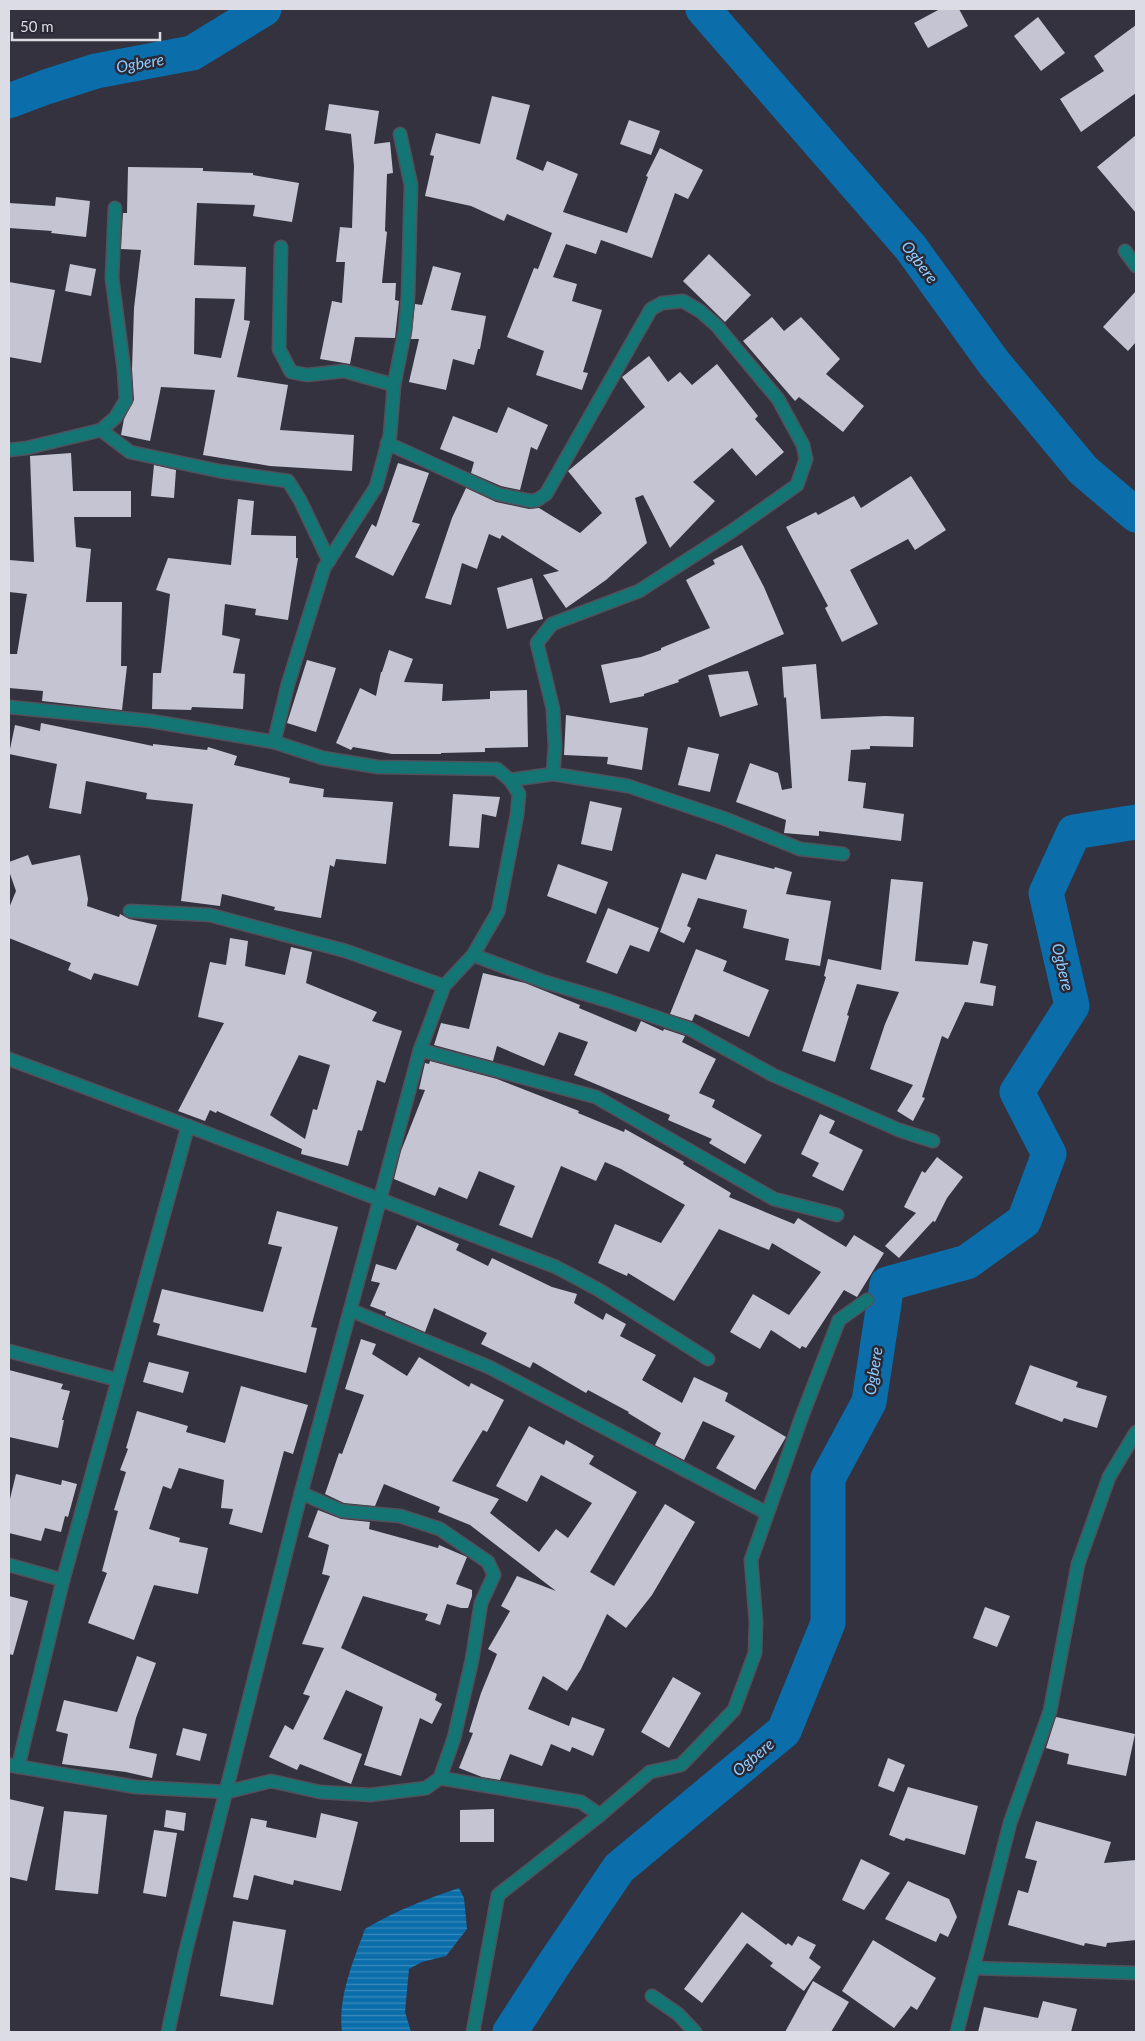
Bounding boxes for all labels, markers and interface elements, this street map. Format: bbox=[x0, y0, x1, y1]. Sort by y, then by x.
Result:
scale bar bbox=[12, 10, 160, 42]
text: 50 m bbox=[20, 17, 54, 35]
water label: Ogbere bbox=[114, 49, 166, 76]
water label: Ogbere bbox=[898, 237, 943, 287]
water label: Ogbere bbox=[1049, 941, 1078, 993]
water label: Ogbere bbox=[859, 1345, 886, 1396]
water label: Ogbere bbox=[728, 1734, 778, 1779]

